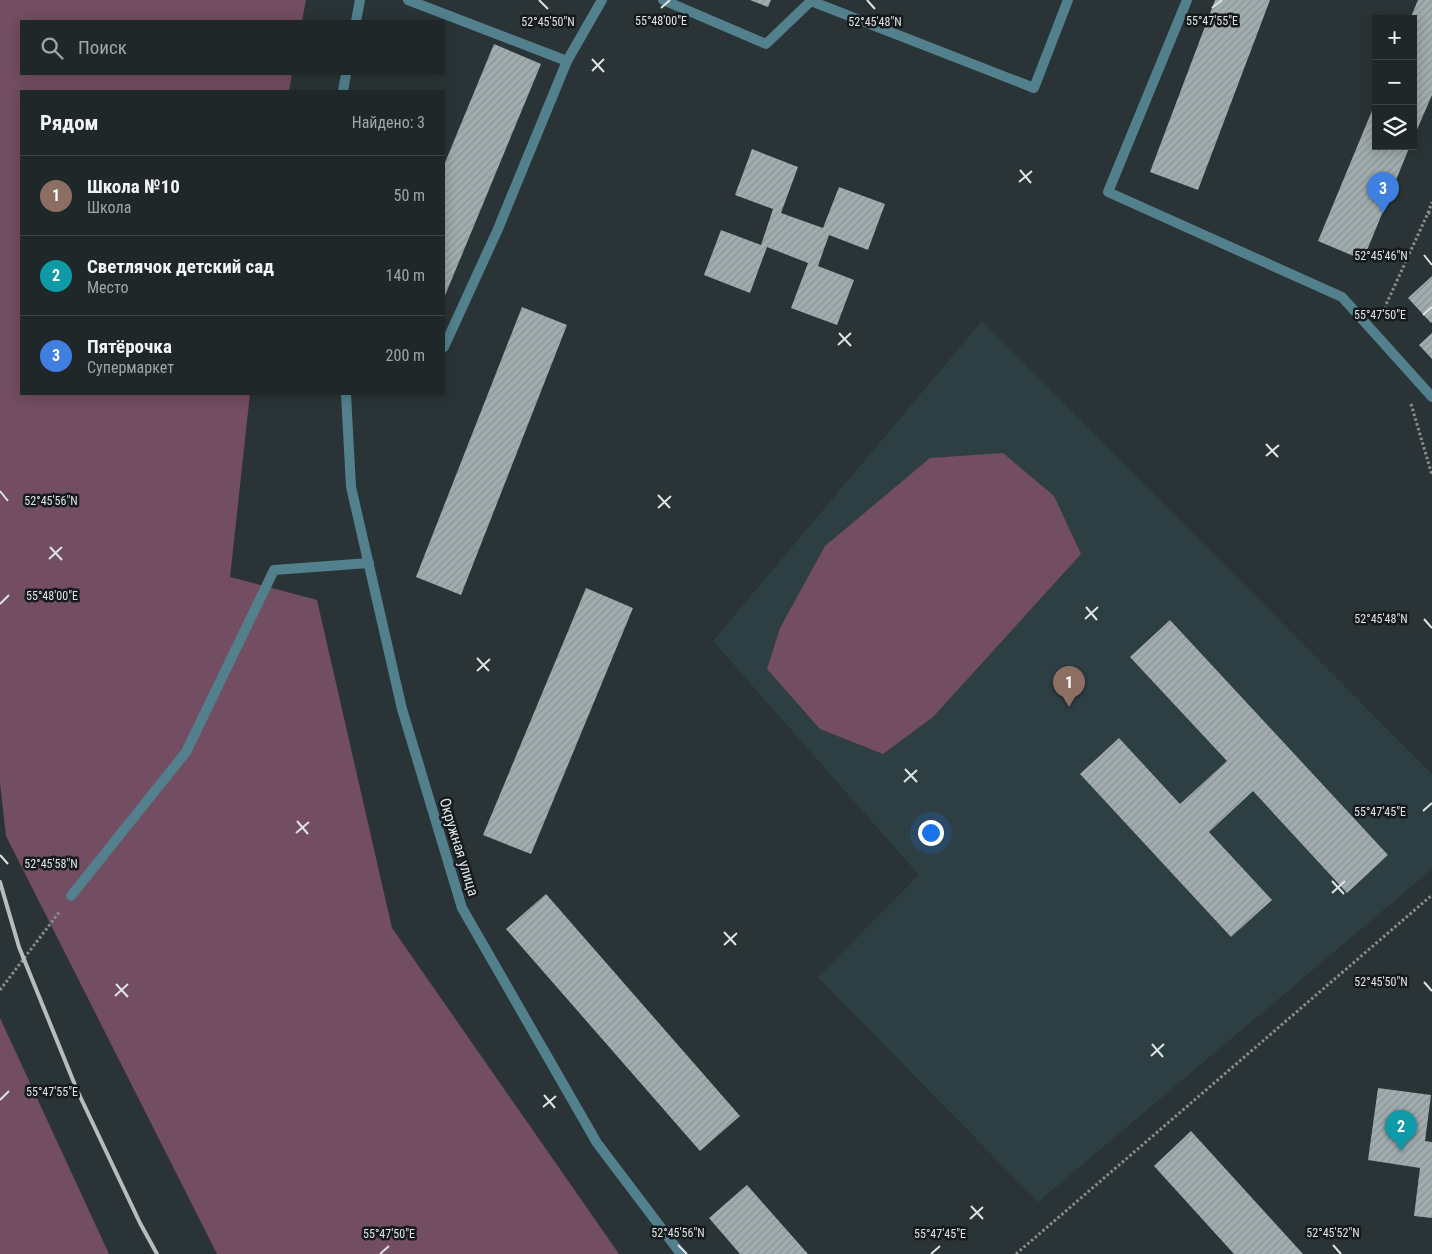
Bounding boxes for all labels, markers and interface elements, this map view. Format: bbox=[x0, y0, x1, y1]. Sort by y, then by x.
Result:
text: 55°48'00"E bbox=[635, 14, 687, 28]
text: 55°47'55"E bbox=[1186, 14, 1238, 28]
text: 52°45'50"N bbox=[521, 15, 575, 29]
text: 52°45'48"N bbox=[848, 15, 902, 29]
map controls bbox=[1372, 15, 1417, 150]
button: + bbox=[1372, 15, 1417, 60]
search box bbox=[20, 20, 445, 75]
icon: search bbox=[38, 34, 66, 62]
text: Поиск bbox=[78, 36, 127, 59]
button: − bbox=[1372, 60, 1417, 105]
button: layers bbox=[1372, 105, 1417, 150]
text: Рядом bbox=[40, 111, 99, 135]
text: Найдено: 3 bbox=[352, 113, 425, 132]
pin: 3 bbox=[1367, 172, 1399, 213]
text: Школа №10 bbox=[87, 175, 180, 198]
text: 1 bbox=[52, 186, 60, 205]
text: 50 m bbox=[393, 186, 425, 205]
text: Школа bbox=[87, 198, 131, 217]
text: 52°45'46"N bbox=[1354, 249, 1408, 263]
text: Светлячок детский сад bbox=[87, 255, 274, 278]
text: 2 bbox=[52, 266, 60, 285]
text: 140 m bbox=[386, 266, 425, 285]
text: Место bbox=[87, 278, 128, 297]
text: 55°47'50"E bbox=[1354, 308, 1406, 322]
text: Пятёрочка bbox=[87, 335, 172, 358]
text: 3 bbox=[52, 346, 60, 365]
text: 200 m bbox=[386, 346, 425, 365]
text: Супермаркет bbox=[87, 358, 174, 377]
text: 52°45'56"N bbox=[24, 494, 78, 508]
text: 55°48'00"E bbox=[26, 589, 78, 603]
text: 52°45'48"N bbox=[1354, 612, 1408, 626]
pin: 1 bbox=[1053, 666, 1085, 707]
street label: Окружная улица bbox=[436, 796, 482, 898]
text: 55°47'45"E bbox=[1354, 805, 1406, 819]
your location bbox=[918, 820, 944, 846]
text: 52°45'58"N bbox=[24, 857, 78, 871]
text: 52°45'50"N bbox=[1354, 975, 1408, 989]
text: 55°47'55"E bbox=[26, 1085, 78, 1099]
pin: 2 bbox=[1385, 1110, 1417, 1151]
text: 52°45'56"N bbox=[651, 1226, 705, 1240]
text: 52°45'52"N bbox=[1306, 1226, 1360, 1240]
text: 55°47'50"E bbox=[363, 1227, 415, 1241]
text: 55°47'45"E bbox=[914, 1227, 966, 1241]

